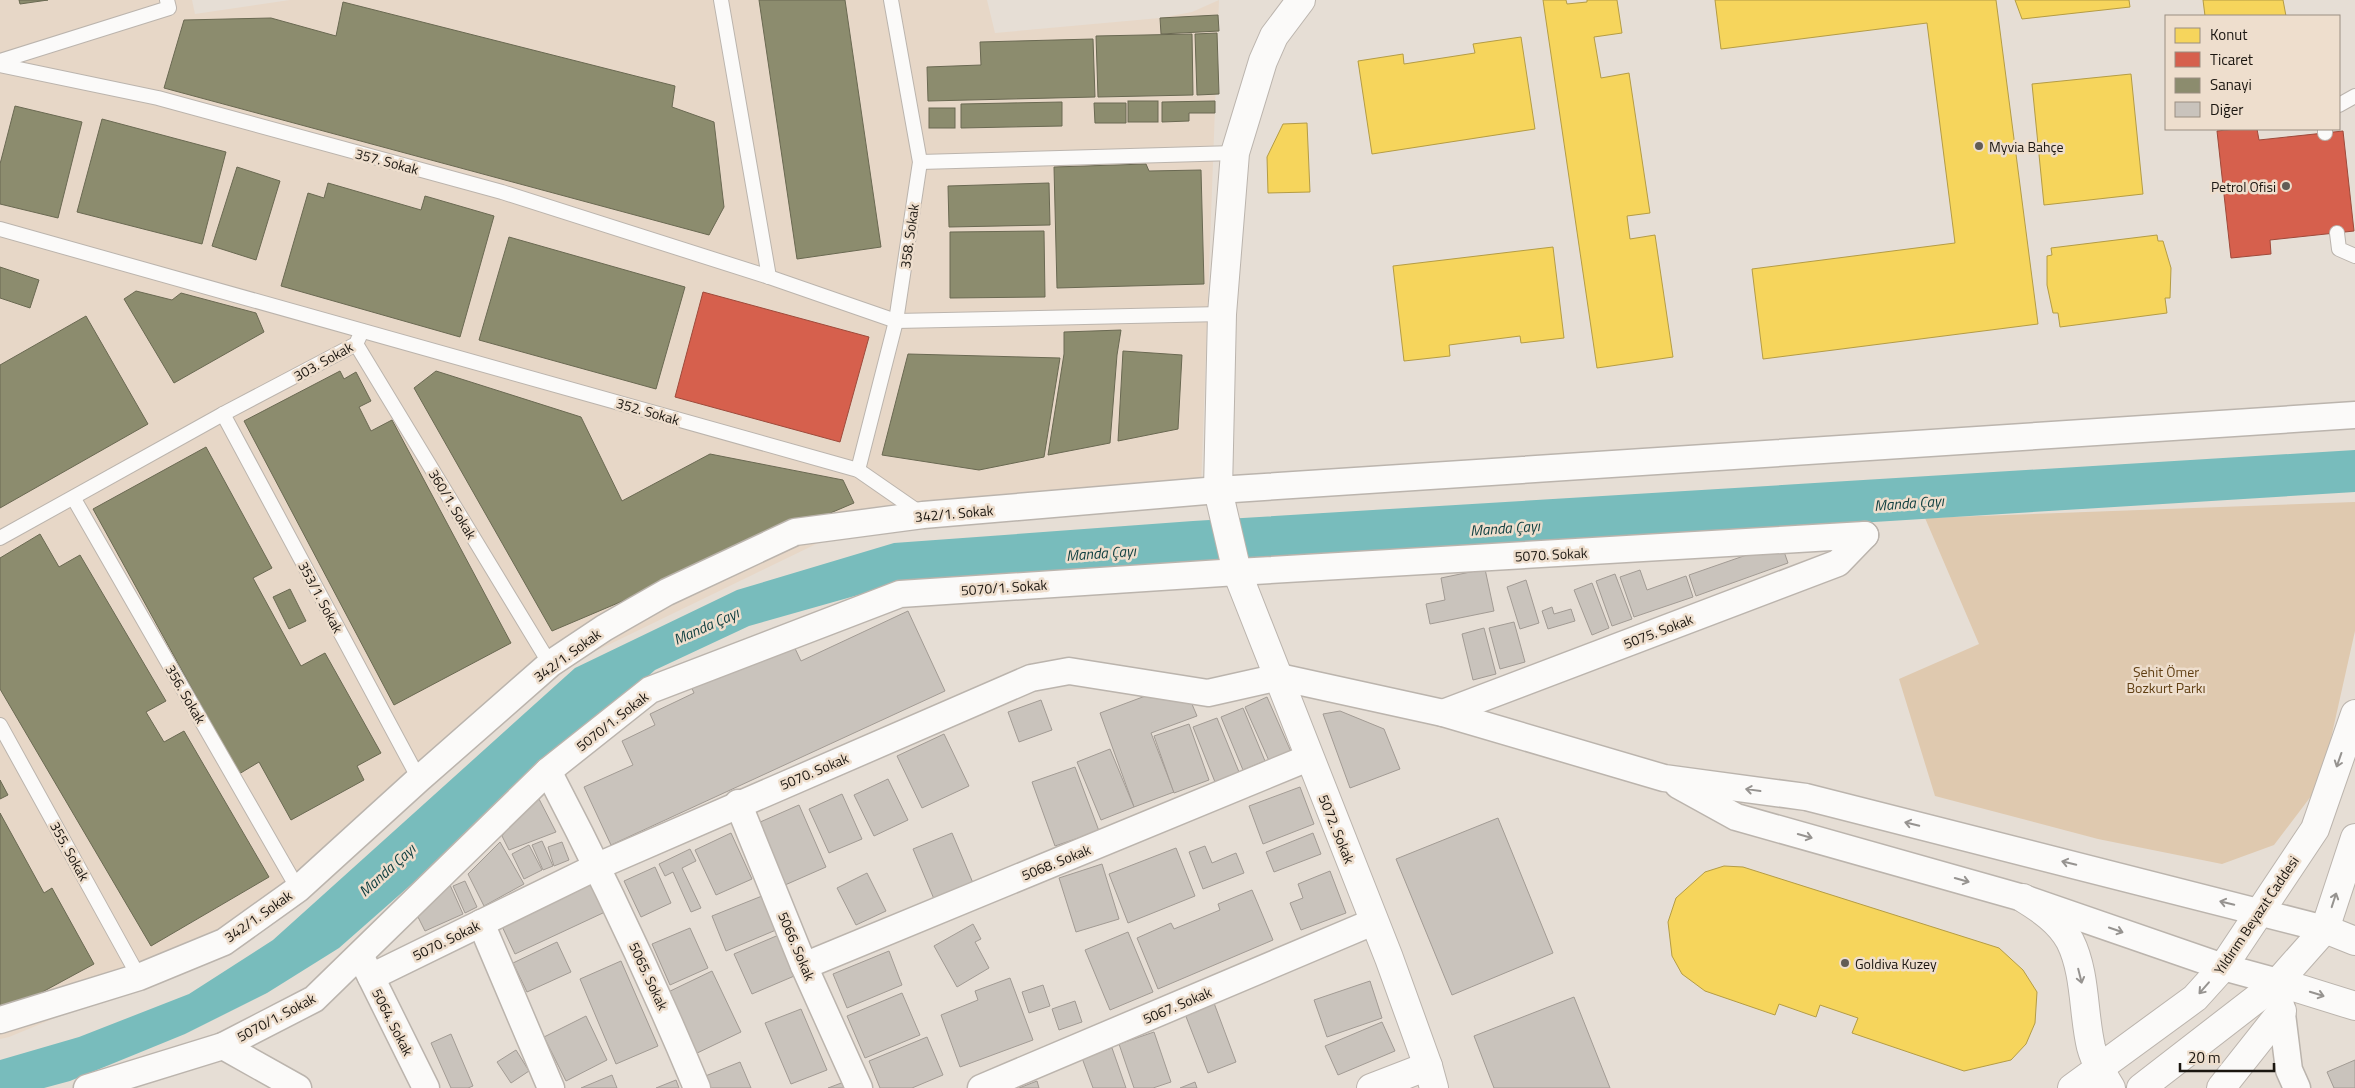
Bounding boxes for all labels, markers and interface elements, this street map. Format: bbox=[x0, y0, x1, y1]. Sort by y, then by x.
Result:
legend bbox=[2165, 15, 2340, 130]
text: Konut bbox=[2210, 23, 2248, 46]
text: Ticaret bbox=[2210, 48, 2254, 71]
text: Sanayi bbox=[2210, 73, 2252, 96]
text: Diğer bbox=[2210, 98, 2243, 121]
place label: Myvia Bahçe bbox=[1989, 136, 2064, 157]
marker: Myvia Bahçe bbox=[1973, 140, 1985, 152]
street label: 357. Sokak bbox=[353, 142, 421, 180]
place label: Petrol Ofisi bbox=[2211, 176, 2276, 197]
marker: Petrol Ofisi bbox=[2280, 180, 2292, 192]
street label: 358. Sokak bbox=[894, 202, 924, 270]
street label: 303. Sokak bbox=[289, 336, 357, 386]
street label: 352. Sokak bbox=[614, 392, 682, 430]
street label: 360/1. Sokak bbox=[424, 465, 482, 543]
water label: Manda Çayı bbox=[1873, 489, 1945, 517]
street label: 342/1. Sokak bbox=[914, 499, 994, 527]
water label: Manda Çayı bbox=[1469, 514, 1541, 542]
water label: Manda Çayı bbox=[1065, 539, 1137, 567]
street label: 5070. Sokak bbox=[1514, 542, 1588, 566]
street label: 353/1. Sokak bbox=[293, 557, 349, 637]
street label: 5070/1. Sokak bbox=[960, 573, 1048, 600]
water label: Manda Çayı bbox=[669, 601, 743, 651]
street label: 5075. Sokak bbox=[1620, 608, 1696, 654]
street label: 342/1. Sokak bbox=[529, 623, 605, 687]
street label: 356. Sokak bbox=[161, 661, 211, 728]
park label: Şehit Ömer Bozkurt Parkı bbox=[2126, 661, 2206, 698]
street label: 5070/1. Sokak bbox=[571, 686, 653, 756]
street label: 5070. Sokak bbox=[776, 747, 852, 795]
one-way arrow bbox=[2334, 751, 2343, 767]
one-way arrow bbox=[1745, 784, 1761, 794]
street label: 5072. Sokak bbox=[1314, 791, 1360, 867]
street label: 355. Sokak bbox=[45, 817, 95, 885]
one-way arrow bbox=[1904, 818, 1920, 828]
one-way arrow bbox=[1797, 832, 1813, 842]
water label: Manda Çayı bbox=[353, 838, 421, 902]
street label: 5068. Sokak bbox=[1018, 839, 1094, 885]
street label: Yıldırım Beyazıt Caddesi bbox=[2208, 852, 2304, 978]
one-way arrow bbox=[2062, 858, 2078, 867]
one-way arrow bbox=[1953, 876, 1969, 886]
street label: 342/1. Sokak bbox=[220, 885, 296, 947]
one-way arrow bbox=[2330, 892, 2340, 908]
one-way arrow bbox=[2219, 898, 2235, 907]
street label: 5066. Sokak bbox=[773, 908, 821, 984]
street label: 5070. Sokak bbox=[409, 914, 484, 965]
one-way arrow bbox=[2108, 926, 2124, 935]
street label: 5065. Sokak bbox=[624, 939, 674, 1014]
place label: Goldiva Kuzey bbox=[1855, 953, 1937, 974]
marker: Goldiva Kuzey bbox=[1839, 957, 1851, 969]
one-way arrow bbox=[2076, 967, 2085, 983]
street label: 5067. Sokak bbox=[1139, 981, 1215, 1029]
one-way arrow bbox=[2199, 981, 2210, 994]
street label: 5064. Sokak bbox=[367, 985, 419, 1059]
street label: 5070/1. Sokak bbox=[233, 987, 319, 1047]
one-way arrow bbox=[2308, 990, 2324, 999]
scale bar bbox=[2180, 1040, 2274, 1072]
text: 20 m bbox=[2188, 1046, 2221, 1069]

